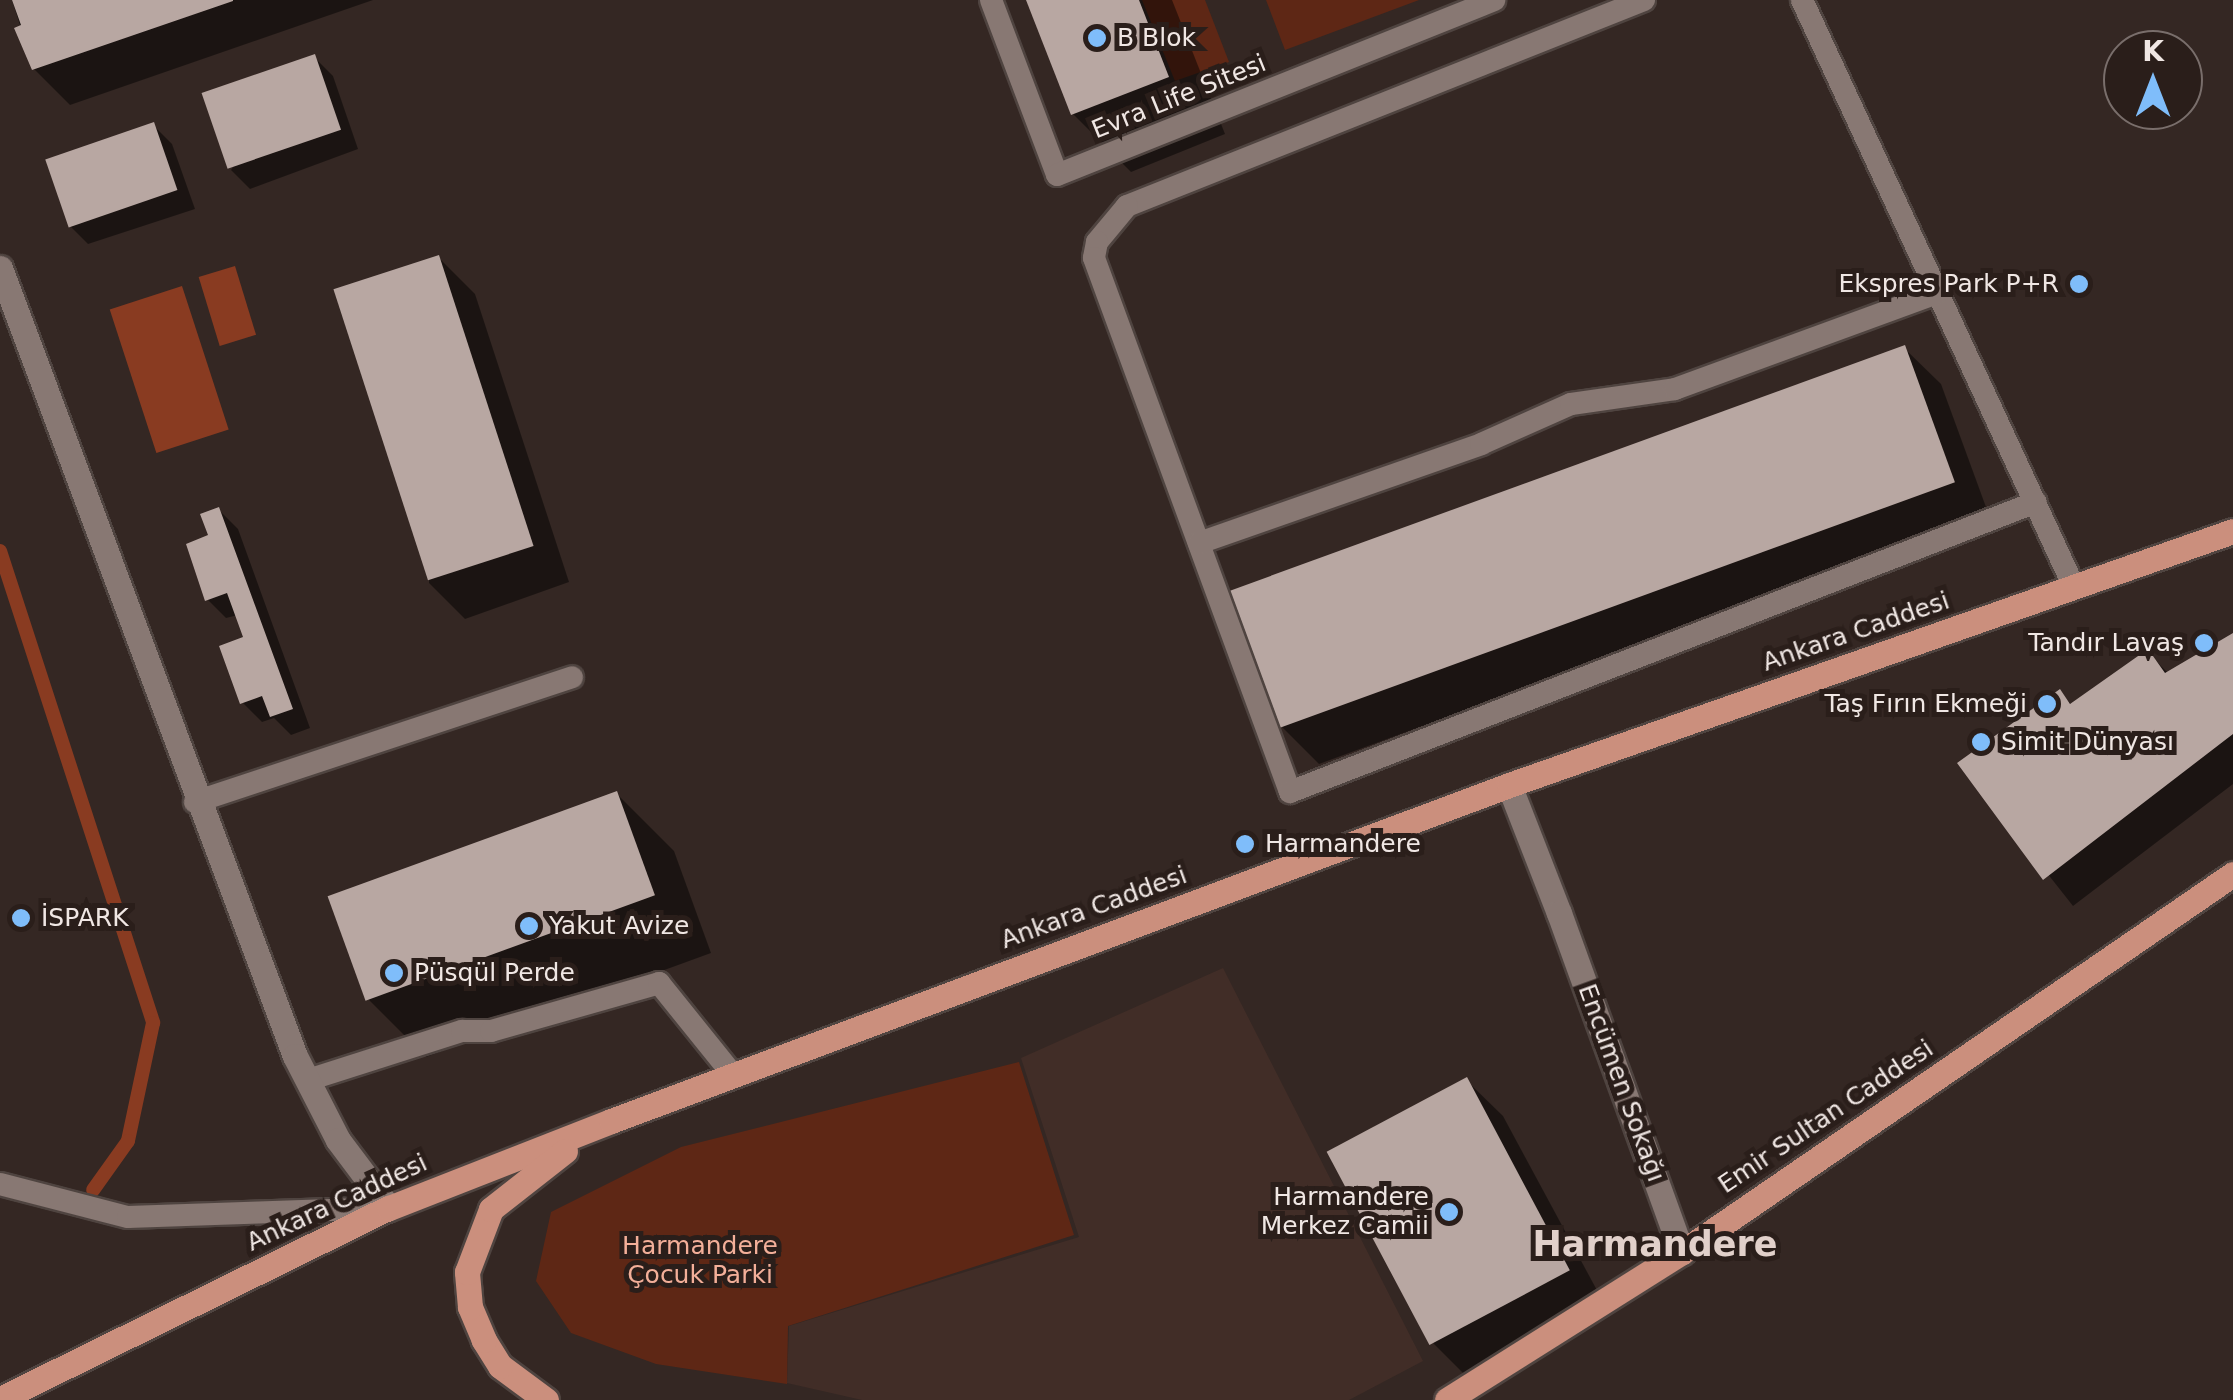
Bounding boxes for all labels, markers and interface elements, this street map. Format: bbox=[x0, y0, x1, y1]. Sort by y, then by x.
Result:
place label: B Blok bbox=[1117, 23, 1196, 53]
marker: B Blok bbox=[1086, 27, 1108, 49]
north arrow bbox=[2103, 30, 2203, 130]
text: K bbox=[2142, 35, 2164, 68]
street label: Evra Life Sitesi bbox=[1088, 48, 1270, 146]
place label: Ekspres Park P+R bbox=[1838, 269, 2059, 299]
marker: Ekspres Park P+R bbox=[2068, 273, 2090, 295]
street label: Ankara Caddesi bbox=[1759, 586, 1953, 678]
place label: Tandır Lavaş bbox=[2028, 628, 2184, 658]
marker: Tandır Lavaş bbox=[2193, 632, 2215, 654]
place label: Taş Fırın Ekmeği bbox=[1824, 689, 2027, 719]
marker: Taş Fırın Ekmeği bbox=[2036, 693, 2058, 715]
place label: Simit Dünyası bbox=[2001, 727, 2174, 757]
marker: Simit Dünyası bbox=[1970, 731, 1992, 753]
place label: Harmandere bbox=[1265, 829, 1421, 859]
marker: Harmandere bbox=[1234, 833, 1256, 855]
street label: Ankara Caddesi bbox=[997, 860, 1191, 956]
place label: İSPARK bbox=[41, 903, 129, 933]
marker: İSPARK bbox=[10, 907, 32, 929]
place label: Yakut Avize bbox=[549, 911, 689, 941]
marker: Yakut Avize bbox=[518, 915, 540, 937]
place label: Püsqül Perde bbox=[414, 958, 575, 988]
marker: Püsqül Perde bbox=[383, 962, 405, 984]
street label: Encümen Sokağı bbox=[1571, 980, 1671, 1186]
street label: Emir Sultan Caddesi bbox=[1713, 1034, 1939, 1200]
street label: Ankara Caddesi bbox=[242, 1148, 432, 1258]
place label: Harmandere Merkez Camii bbox=[1261, 1183, 1429, 1242]
marker: Harmandere Merkez Camii bbox=[1438, 1201, 1460, 1223]
district label: Harmandere bbox=[1533, 1223, 1777, 1265]
park label: Harmandere Çocuk Parki bbox=[622, 1232, 778, 1291]

